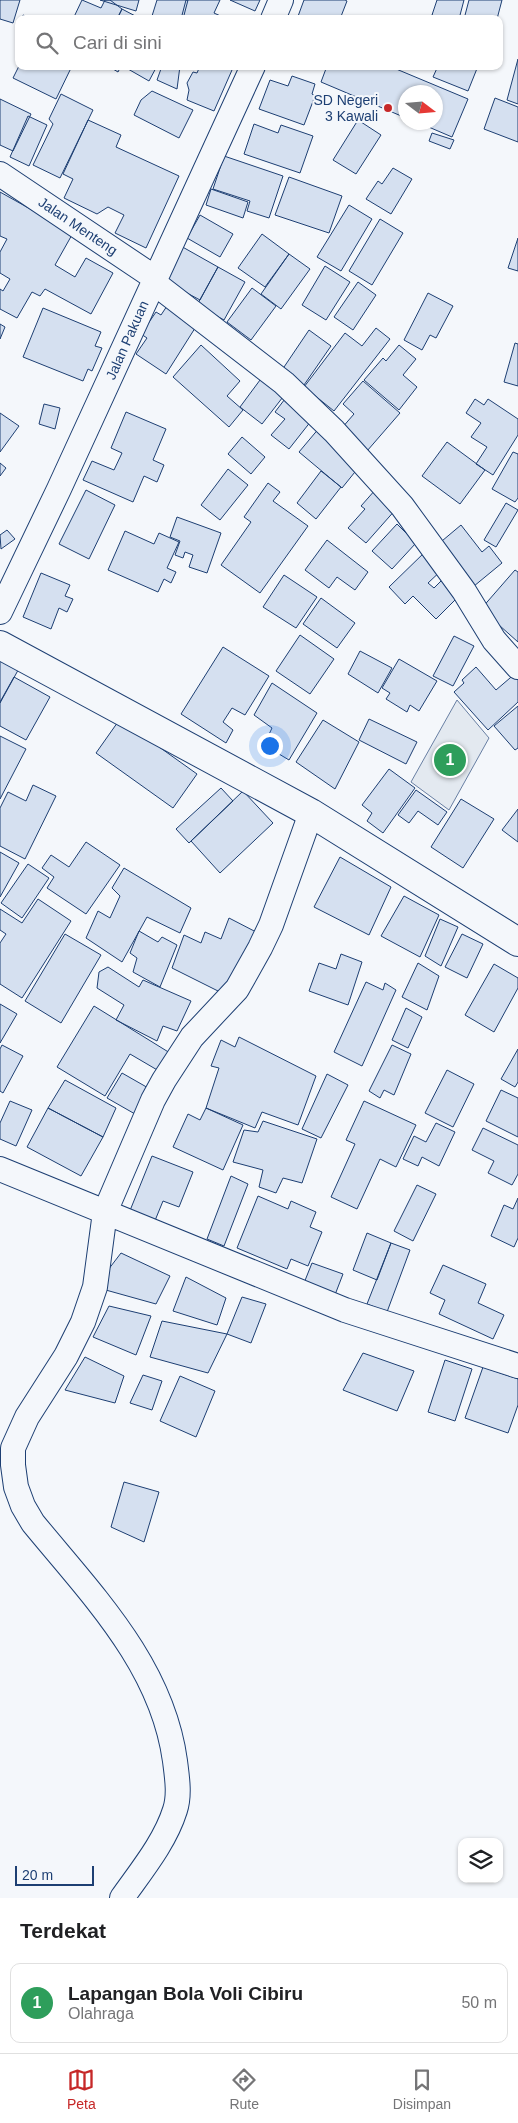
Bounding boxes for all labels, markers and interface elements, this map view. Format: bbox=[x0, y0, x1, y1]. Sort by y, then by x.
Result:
search box bbox=[15, 15, 503, 70]
icon: search bbox=[33, 29, 61, 57]
text: Cari di sini bbox=[73, 32, 162, 53]
north arrow bbox=[398, 85, 443, 130]
place label: SD Negeri 3 Kawali bbox=[313, 92, 378, 124]
marker: SD Negeri 3 Kawali bbox=[382, 102, 394, 114]
street label: Jalan Menteng bbox=[35, 194, 121, 258]
street label: Jalan Pakuan bbox=[102, 298, 152, 382]
your location bbox=[257, 733, 283, 759]
pin: 1 bbox=[434, 741, 466, 779]
map controls bbox=[458, 1838, 503, 1883]
button: layers bbox=[458, 1838, 503, 1883]
scale bar bbox=[15, 1863, 94, 1886]
text: 20 m bbox=[22, 1867, 53, 1883]
text: Terdekat bbox=[20, 1919, 106, 1942]
text: Lapangan Bola Voli Cibiru bbox=[68, 1983, 303, 2004]
text: 1 bbox=[33, 1994, 41, 2011]
text: 50 m bbox=[461, 1994, 497, 2011]
text: Olahraga bbox=[68, 2005, 134, 2022]
tab: Peta bbox=[67, 2066, 96, 2112]
tab: Rute bbox=[229, 2066, 259, 2112]
tab: Disimpan bbox=[393, 2066, 451, 2112]

